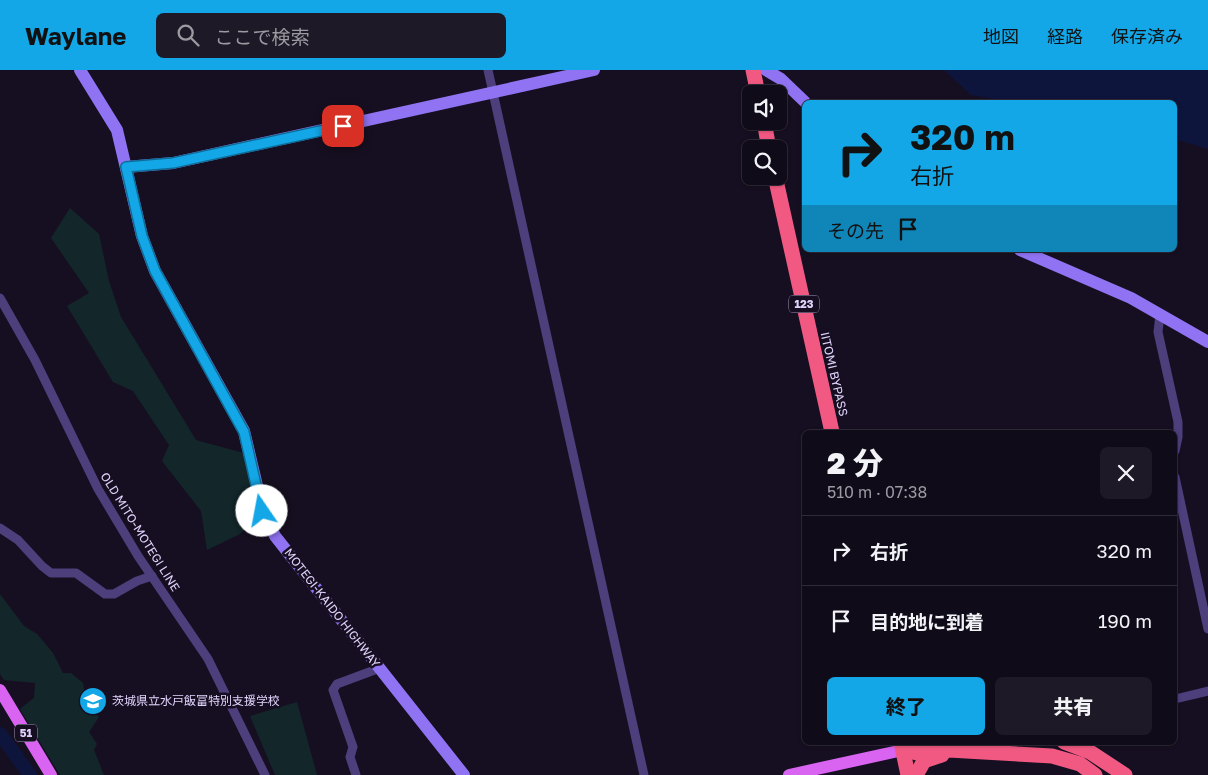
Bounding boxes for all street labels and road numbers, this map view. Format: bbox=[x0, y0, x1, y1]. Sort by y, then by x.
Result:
road number: 123 bbox=[789, 295, 819, 312]
street label: IITOMI BYPASS bbox=[817, 330, 852, 418]
street label: OLD MITO-MOTEGI LINE bbox=[98, 469, 183, 594]
street label: MOTEGI-KAIDO HIGHWAY bbox=[281, 545, 384, 670]
road number: 51 bbox=[15, 724, 37, 741]

